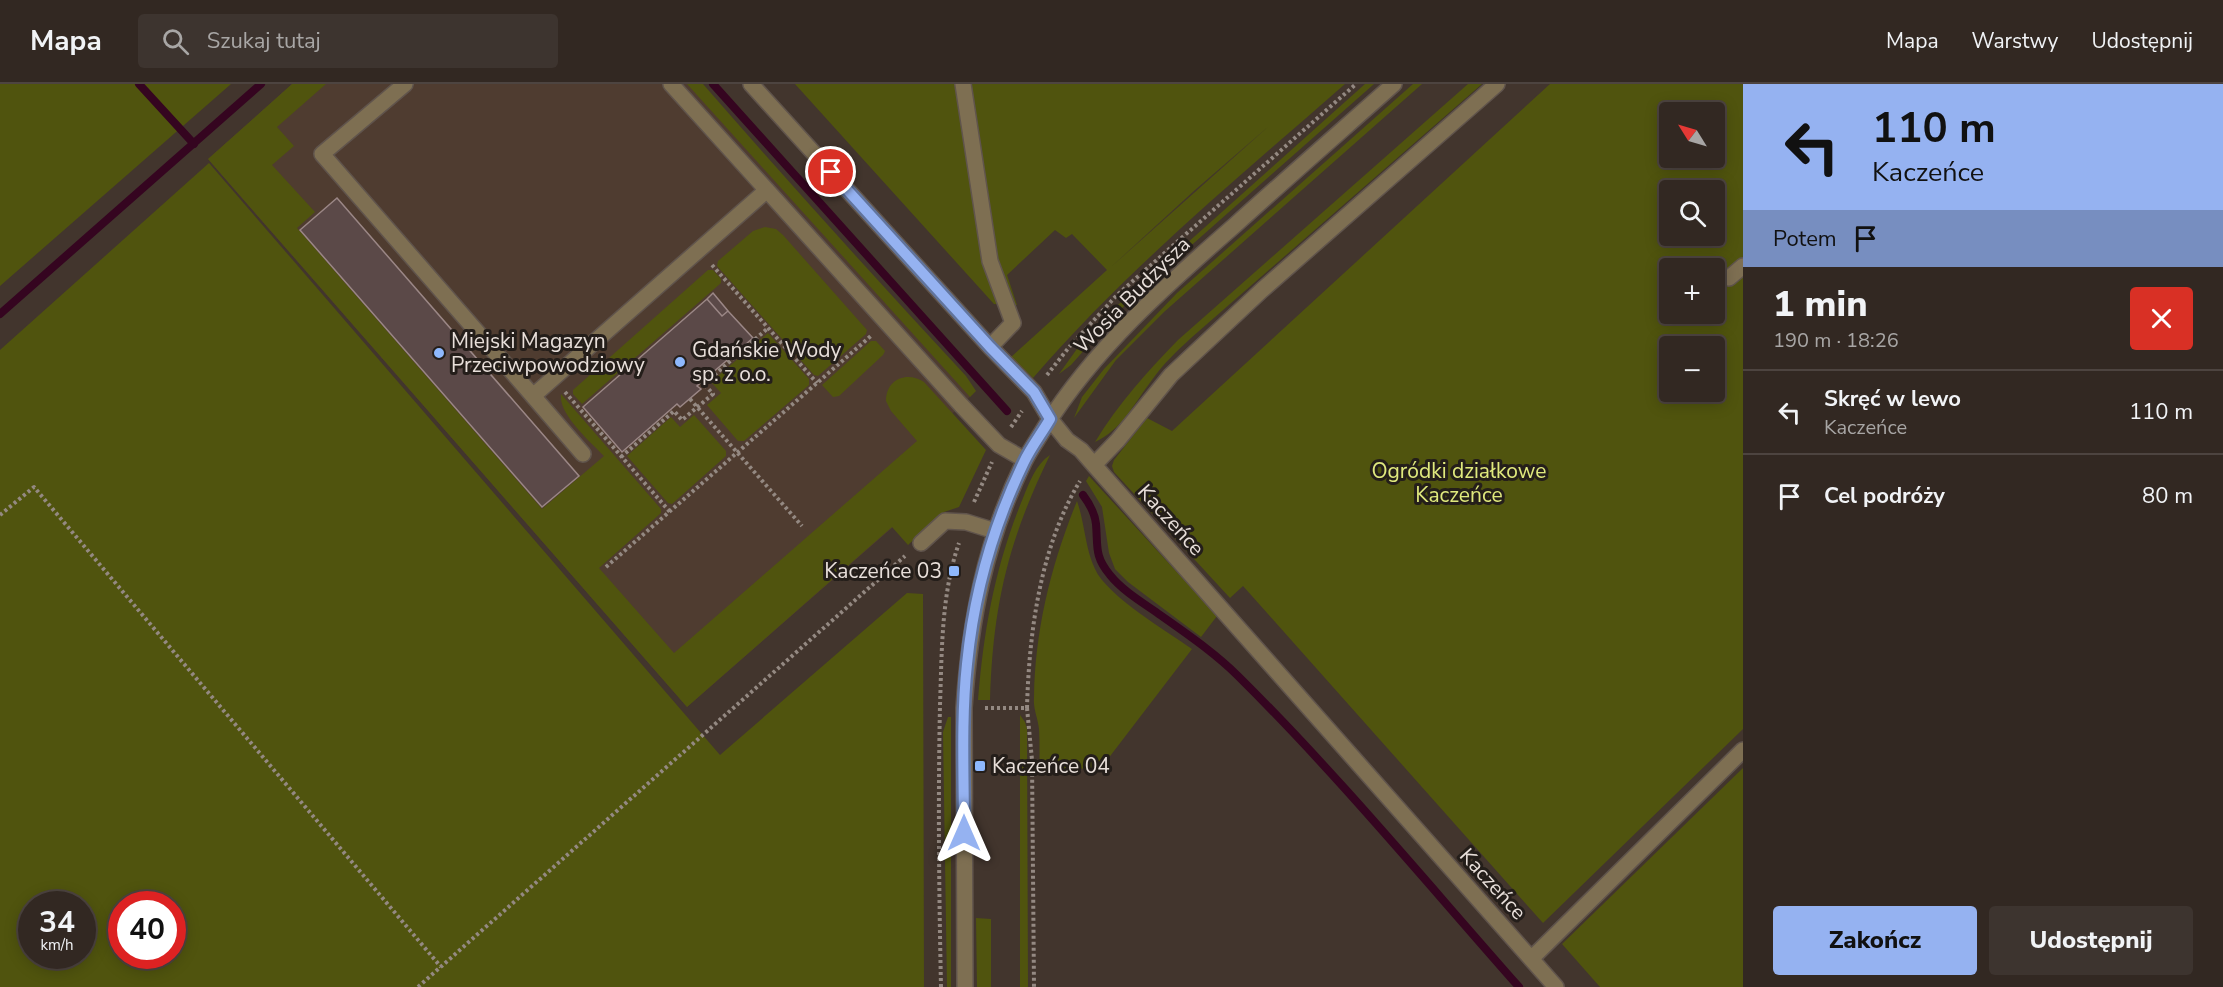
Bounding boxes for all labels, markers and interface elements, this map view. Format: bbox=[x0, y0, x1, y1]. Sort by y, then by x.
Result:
search box bbox=[138, 14, 558, 68]
text: Mapa bbox=[30, 22, 102, 60]
icon: search bbox=[159, 25, 192, 58]
text: Szukaj tutaj bbox=[207, 26, 321, 56]
text: Mapa bbox=[1886, 27, 1939, 55]
text: Warstwy bbox=[1972, 27, 2058, 55]
text: Udostępnij bbox=[2091, 27, 2193, 55]
text: 110 m bbox=[1872, 100, 1996, 157]
north arrow bbox=[1659, 102, 1725, 168]
map controls bbox=[1659, 102, 1725, 402]
icon: left bbox=[1773, 108, 1851, 186]
pin bbox=[805, 146, 856, 197]
text: Kaczeńce bbox=[1872, 154, 1984, 191]
icon: arrive bbox=[814, 155, 847, 188]
button: search bbox=[1659, 180, 1725, 246]
icon: arrive bbox=[1849, 222, 1882, 255]
text: Potem bbox=[1773, 224, 1837, 254]
street label: Wosia Budzysza bbox=[1068, 231, 1196, 359]
button: + bbox=[1659, 258, 1725, 324]
text: 1 min bbox=[1773, 280, 1868, 329]
button: close bbox=[2130, 287, 2193, 350]
place label: Miejski Magazyn Przeciwpowodziowy bbox=[451, 327, 645, 379]
text: 190 m · 18:26 bbox=[1773, 327, 1899, 354]
place label: Gdańskie Wody sp. z o.o. bbox=[692, 336, 841, 388]
button: − bbox=[1659, 336, 1725, 402]
marker: Miejski Magazyn Przeciwpowodziowy bbox=[432, 346, 446, 360]
marker: Gdańskie Wody sp. z o.o. bbox=[673, 355, 687, 369]
text: Skręć w lewo bbox=[1824, 384, 1961, 414]
icon: left bbox=[1773, 396, 1806, 429]
text: 110 m bbox=[2129, 397, 2193, 427]
text: Kaczeńce bbox=[1824, 414, 1907, 441]
park label: Ogródki działkowe Kaczeńce bbox=[1371, 457, 1547, 509]
street label: Kaczeńce bbox=[1131, 478, 1211, 562]
icon: arrive bbox=[1773, 480, 1806, 513]
text: Cel podróży bbox=[1824, 481, 1945, 511]
text: 80 m bbox=[2142, 481, 2193, 511]
place label: Kaczeńce 03 bbox=[824, 557, 942, 585]
marker: Kaczeńce 03 bbox=[947, 564, 961, 578]
place label: Kaczeńce 04 bbox=[992, 752, 1110, 780]
marker: Kaczeńce 04 bbox=[973, 759, 987, 773]
position arrow bbox=[932, 801, 996, 865]
street label: Kaczeńce bbox=[1453, 842, 1533, 926]
speed limit sign: 40 bbox=[108, 891, 186, 969]
text: 34 bbox=[39, 902, 75, 943]
button: Zakończ bbox=[1773, 906, 1977, 975]
button: Udostępnij bbox=[1989, 906, 2193, 975]
text: km/h bbox=[40, 935, 74, 955]

